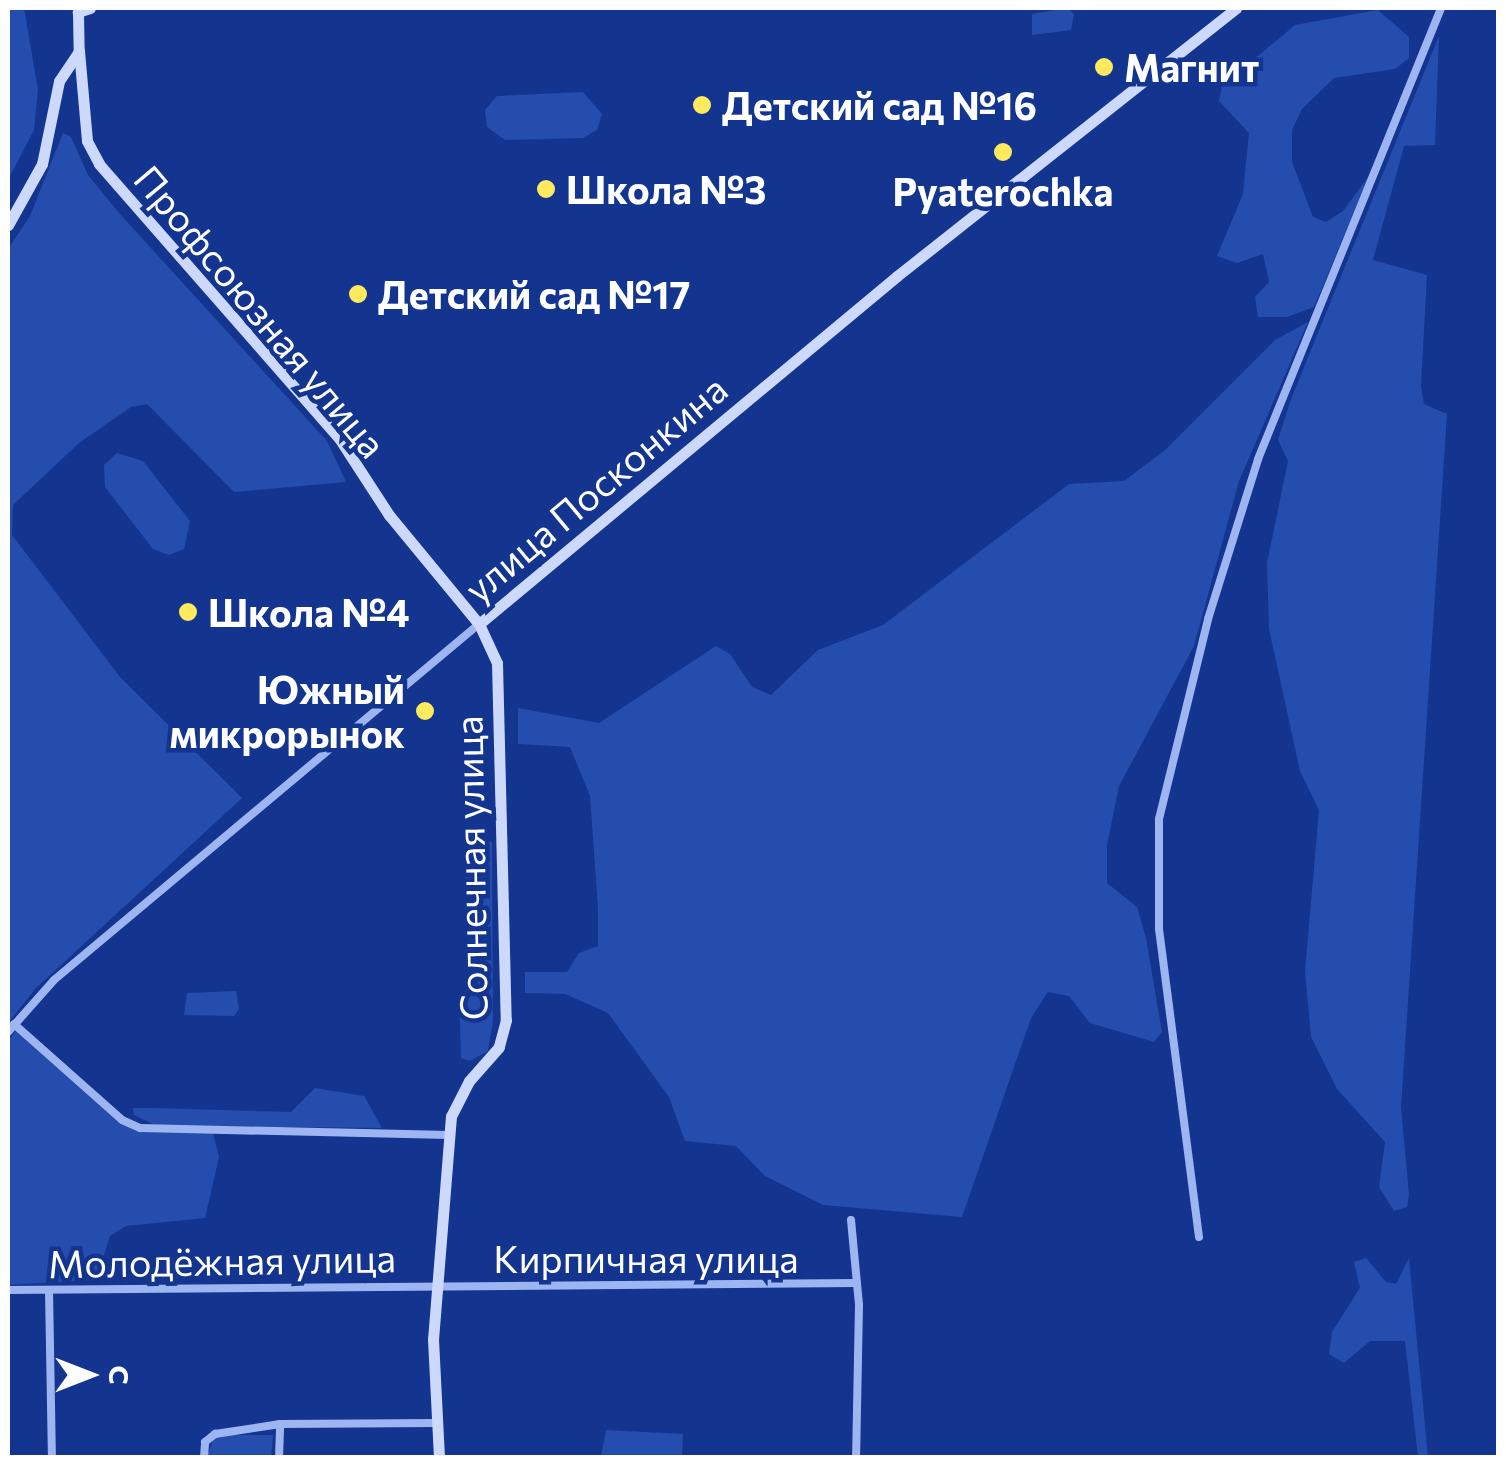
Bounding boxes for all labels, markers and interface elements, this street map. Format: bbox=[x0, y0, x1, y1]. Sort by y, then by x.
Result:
place label: Магнит bbox=[1124, 44, 1259, 90]
marker: Магнит bbox=[1093, 56, 1115, 78]
place label: Детский сад №16 bbox=[722, 82, 1037, 128]
marker: Детский сад №16 bbox=[691, 94, 713, 116]
marker: Pyaterochka bbox=[992, 141, 1014, 163]
street label: Профсоюзная улица bbox=[126, 156, 396, 466]
place label: Школа №3 bbox=[566, 166, 766, 212]
place label: Pyaterochka bbox=[892, 168, 1114, 214]
marker: Школа №3 bbox=[535, 178, 557, 200]
place label: Детский сад №17 bbox=[378, 271, 690, 317]
marker: Детский сад №17 bbox=[347, 283, 369, 305]
street label: улица Посконкина bbox=[455, 365, 735, 611]
place label: Школа №4 bbox=[208, 589, 409, 635]
marker: Школа №4 bbox=[177, 601, 199, 623]
place label: Южный микрорынок bbox=[169, 666, 405, 756]
marker: Южный микрорынок bbox=[414, 700, 436, 722]
street label: Солнечная улица bbox=[445, 715, 495, 1021]
street label: Молодёжная улица bbox=[48, 1234, 396, 1286]
street label: Кирпичная улица bbox=[493, 1235, 799, 1281]
north arrow bbox=[40, 1325, 140, 1425]
text: С bbox=[103, 1365, 137, 1385]

